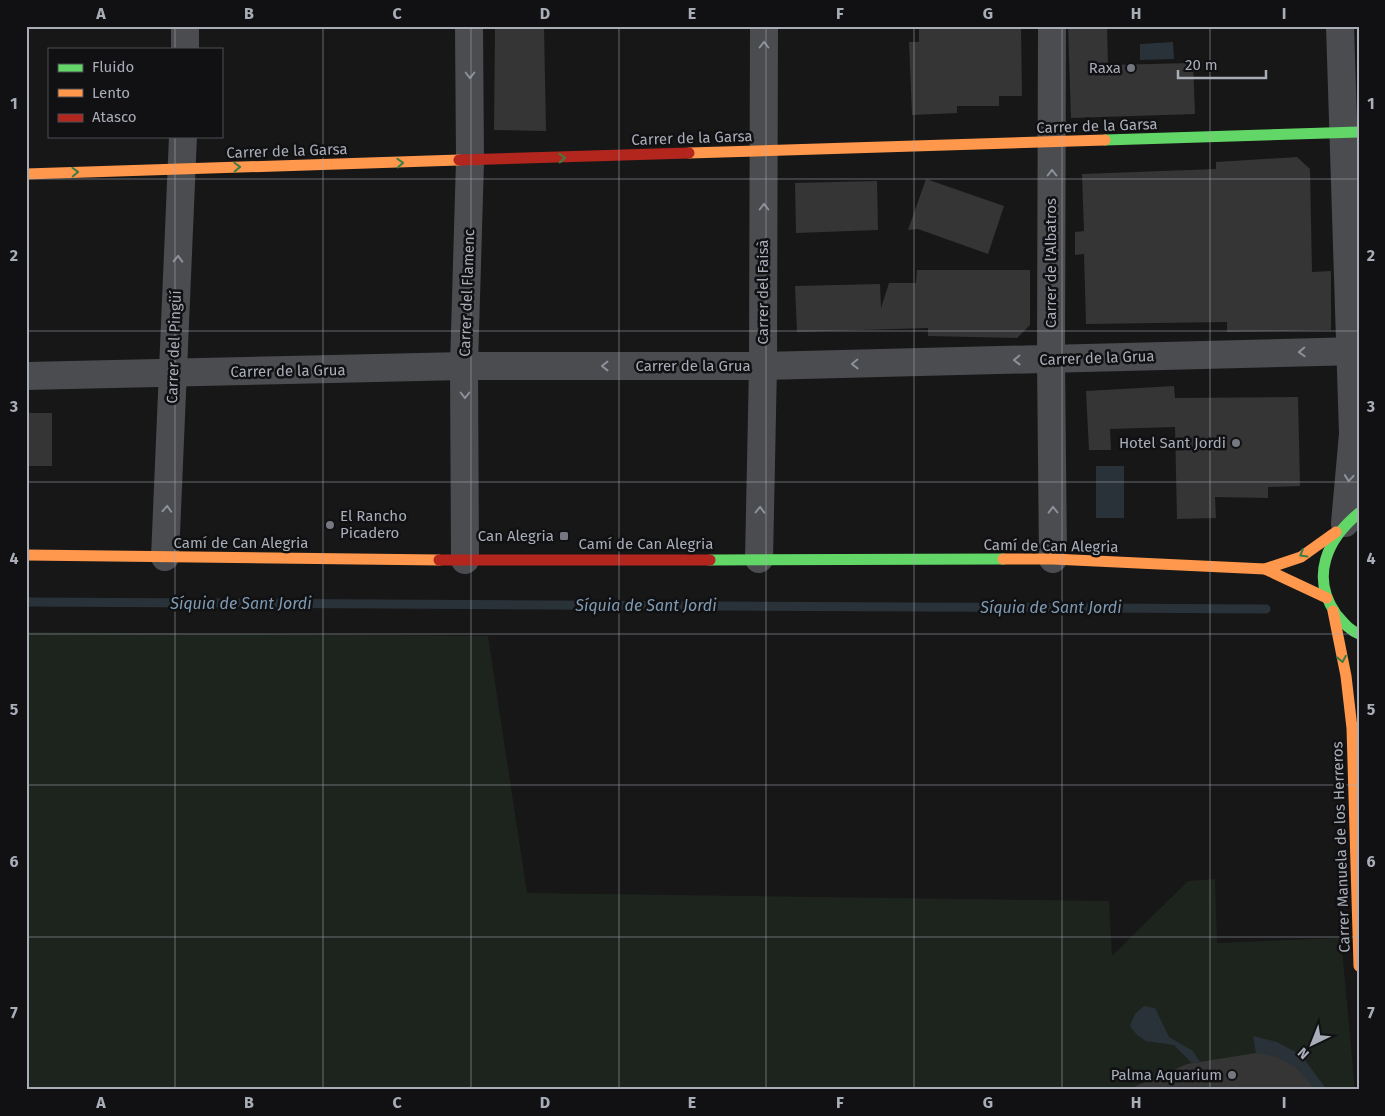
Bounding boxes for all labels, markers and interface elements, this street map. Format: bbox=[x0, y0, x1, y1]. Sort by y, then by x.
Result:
text: A bbox=[95, 4, 106, 23]
text: B bbox=[244, 4, 254, 23]
text: C bbox=[392, 4, 402, 23]
text: D bbox=[540, 4, 550, 23]
text: E bbox=[688, 4, 696, 23]
text: F bbox=[836, 4, 844, 23]
text: G bbox=[983, 4, 993, 23]
text: H bbox=[1131, 4, 1141, 23]
text: I bbox=[1282, 4, 1286, 23]
one-way arrow bbox=[759, 41, 769, 48]
legend bbox=[48, 48, 222, 138]
scale bar bbox=[1178, 48, 1265, 80]
text: 20 m bbox=[1185, 56, 1218, 74]
text: Fluido bbox=[92, 58, 134, 76]
place label: Raxa bbox=[1089, 59, 1121, 77]
marker: Raxa bbox=[1125, 62, 1137, 74]
one-way arrow bbox=[465, 72, 475, 79]
text: Lento bbox=[92, 84, 130, 102]
text: 1 bbox=[10, 94, 18, 113]
text: 1 bbox=[1367, 94, 1375, 113]
text: Atasco bbox=[92, 108, 137, 126]
street label: Carrer de la Garsa bbox=[1036, 115, 1158, 137]
street label: Carrer de la Garsa bbox=[631, 127, 753, 149]
street label: Carrer de la Garsa bbox=[226, 140, 348, 162]
one-way arrow bbox=[559, 152, 567, 163]
one-way arrow bbox=[396, 158, 404, 168]
one-way arrow bbox=[234, 162, 242, 173]
one-way arrow bbox=[71, 167, 79, 178]
one-way arrow bbox=[1047, 168, 1057, 176]
street label: Carrer de l'Albatros bbox=[1042, 198, 1060, 328]
one-way arrow bbox=[759, 203, 769, 211]
street label: Carrer del Flamenc bbox=[456, 229, 478, 357]
street label: Carrer del Faisà bbox=[754, 240, 772, 344]
text: 2 bbox=[10, 246, 18, 265]
text: 2 bbox=[1367, 246, 1375, 265]
one-way arrow bbox=[173, 254, 183, 262]
street label: Carrer del Pingüí bbox=[163, 290, 185, 404]
street label: Carrer de la Grua bbox=[1039, 347, 1155, 369]
one-way arrow bbox=[1298, 347, 1306, 358]
one-way arrow bbox=[1013, 355, 1020, 365]
street label: Carrer de la Grua bbox=[635, 357, 751, 375]
one-way arrow bbox=[850, 359, 858, 369]
street label: Carrer de la Grua bbox=[230, 361, 346, 381]
one-way arrow bbox=[600, 361, 608, 371]
one-way arrow bbox=[459, 391, 470, 399]
text: 3 bbox=[9, 397, 18, 416]
text: 3 bbox=[1366, 397, 1375, 416]
place label: Hotel Sant Jordi bbox=[1119, 434, 1226, 452]
marker: Hotel Sant Jordi bbox=[1230, 437, 1242, 449]
one-way arrow bbox=[1344, 475, 1355, 483]
one-way arrow bbox=[162, 504, 173, 512]
one-way arrow bbox=[755, 506, 765, 514]
one-way arrow bbox=[1048, 506, 1058, 514]
place label: El Rancho Picadero bbox=[340, 507, 407, 542]
marker: El Rancho Picadero bbox=[324, 519, 336, 531]
place label: Can Alegria bbox=[478, 527, 554, 545]
marker: Can Alegria bbox=[558, 530, 570, 542]
street label: Camí de Can Alegria bbox=[174, 534, 308, 552]
street label: Camí de Can Alegria bbox=[579, 535, 713, 553]
street label: Camí de Can Alegria bbox=[983, 536, 1119, 556]
one-way arrow bbox=[1300, 548, 1309, 558]
text: 4 bbox=[9, 549, 19, 568]
text: 4 bbox=[1366, 549, 1376, 568]
water label: Síquia de Sant Jordi bbox=[169, 594, 312, 613]
water label: Síquia de Sant Jordi bbox=[574, 596, 717, 615]
water label: Síquia de Sant Jordi bbox=[979, 598, 1122, 617]
one-way arrow bbox=[1337, 654, 1347, 663]
text: 5 bbox=[10, 700, 19, 719]
text: 5 bbox=[1367, 700, 1376, 719]
street label: Carrer Manuela de los Herreros bbox=[1328, 741, 1354, 953]
text: 6 bbox=[9, 852, 19, 871]
text: 6 bbox=[1366, 852, 1376, 871]
text: 7 bbox=[10, 1003, 18, 1022]
text: 7 bbox=[1367, 1003, 1375, 1022]
north arrow bbox=[1288, 1018, 1338, 1068]
text: N bbox=[1294, 1044, 1313, 1063]
place label: Palma Aquarium bbox=[1111, 1066, 1222, 1084]
marker: Palma Aquarium bbox=[1226, 1069, 1238, 1081]
text: A bbox=[95, 1093, 106, 1112]
text: B bbox=[244, 1093, 254, 1112]
text: C bbox=[392, 1093, 402, 1112]
text: D bbox=[540, 1093, 550, 1112]
text: E bbox=[688, 1093, 696, 1112]
text: F bbox=[836, 1093, 844, 1112]
text: G bbox=[983, 1093, 993, 1112]
text: H bbox=[1131, 1093, 1141, 1112]
text: I bbox=[1282, 1093, 1286, 1112]

